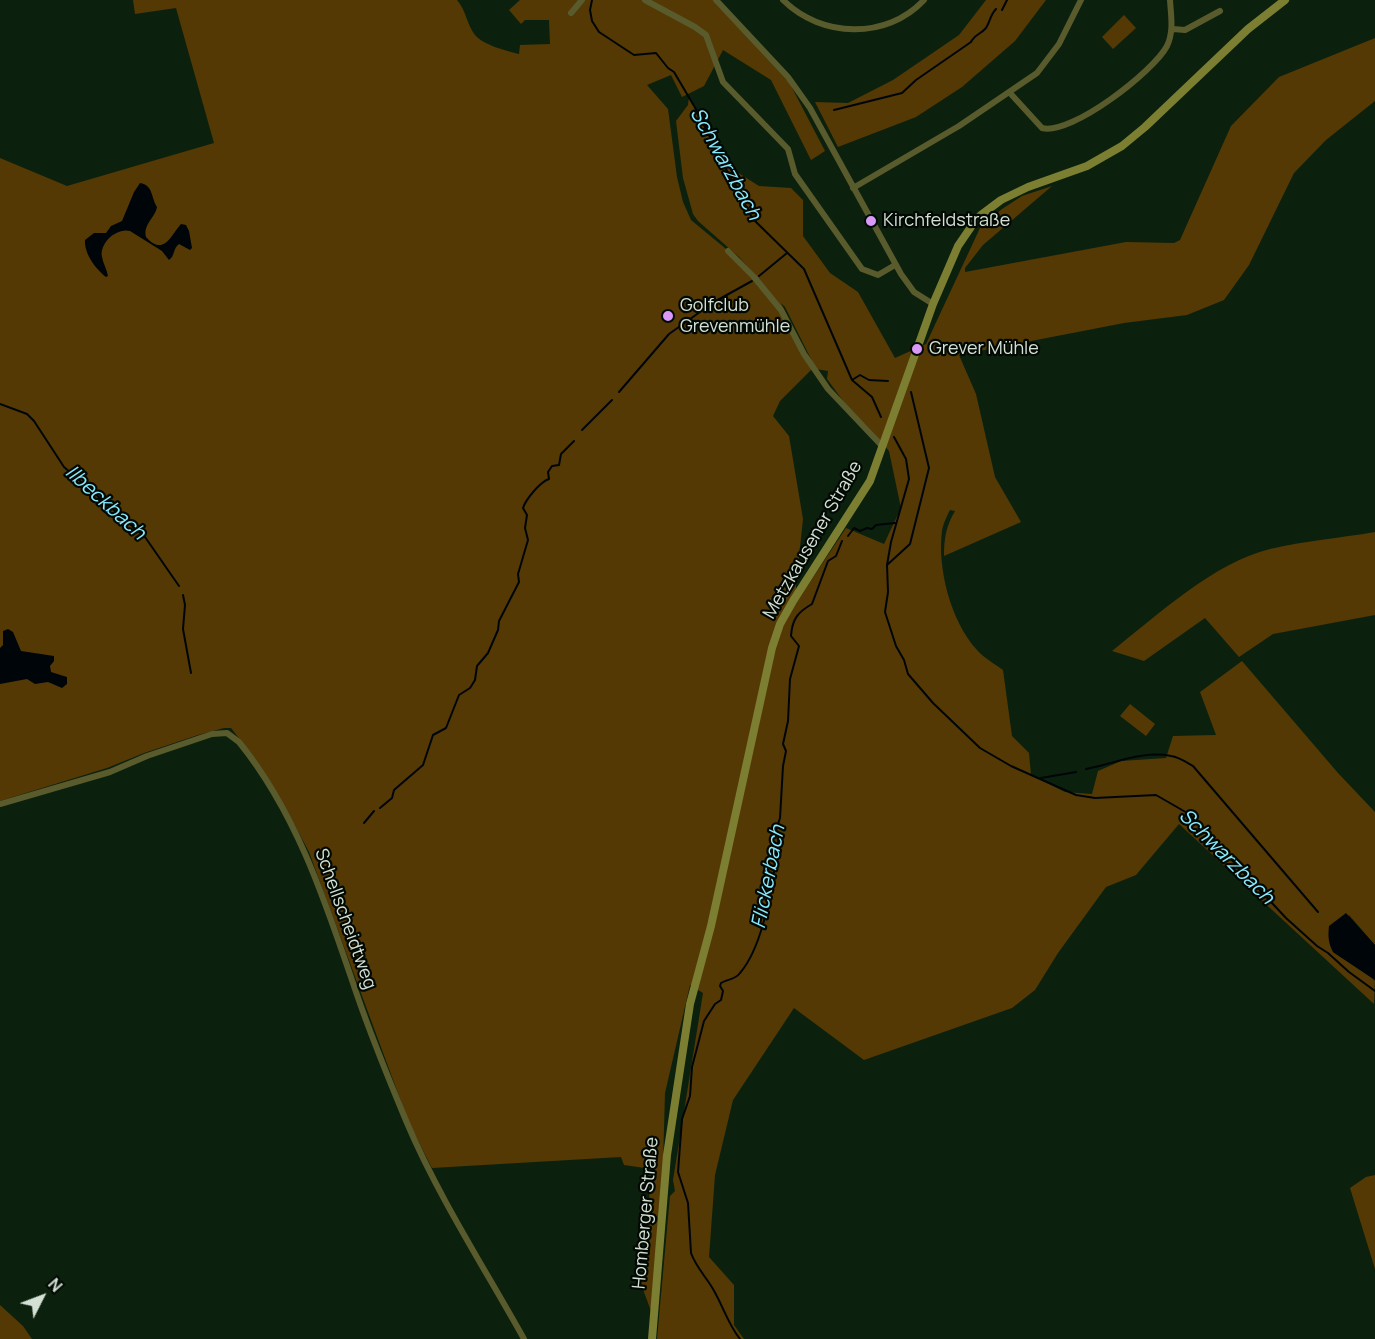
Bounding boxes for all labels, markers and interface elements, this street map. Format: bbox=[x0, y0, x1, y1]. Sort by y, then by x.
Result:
water label: Schwarzbach bbox=[684, 104, 766, 224]
place label: Kirchfeldstraße bbox=[883, 210, 1010, 232]
marker: Kirchfeldstraße bbox=[864, 214, 878, 228]
place label: Golfclub Grevenmühle bbox=[680, 295, 790, 338]
marker: Golfclub Grevenmühle bbox=[661, 309, 675, 323]
place label: Grever Mühle bbox=[929, 338, 1039, 360]
marker: Grever Mühle bbox=[910, 342, 924, 356]
street label: Metzkausener Straße bbox=[759, 457, 867, 623]
water label: Ilbeckbach bbox=[60, 461, 150, 545]
water label: Schwarzbach bbox=[1173, 804, 1279, 910]
water label: Flickerbach bbox=[747, 823, 791, 931]
street label: Schellscheidtweg bbox=[310, 846, 380, 992]
street label: Homberger Straße bbox=[629, 1136, 663, 1290]
north arrow bbox=[12, 1267, 72, 1327]
text: N bbox=[43, 1273, 67, 1297]

